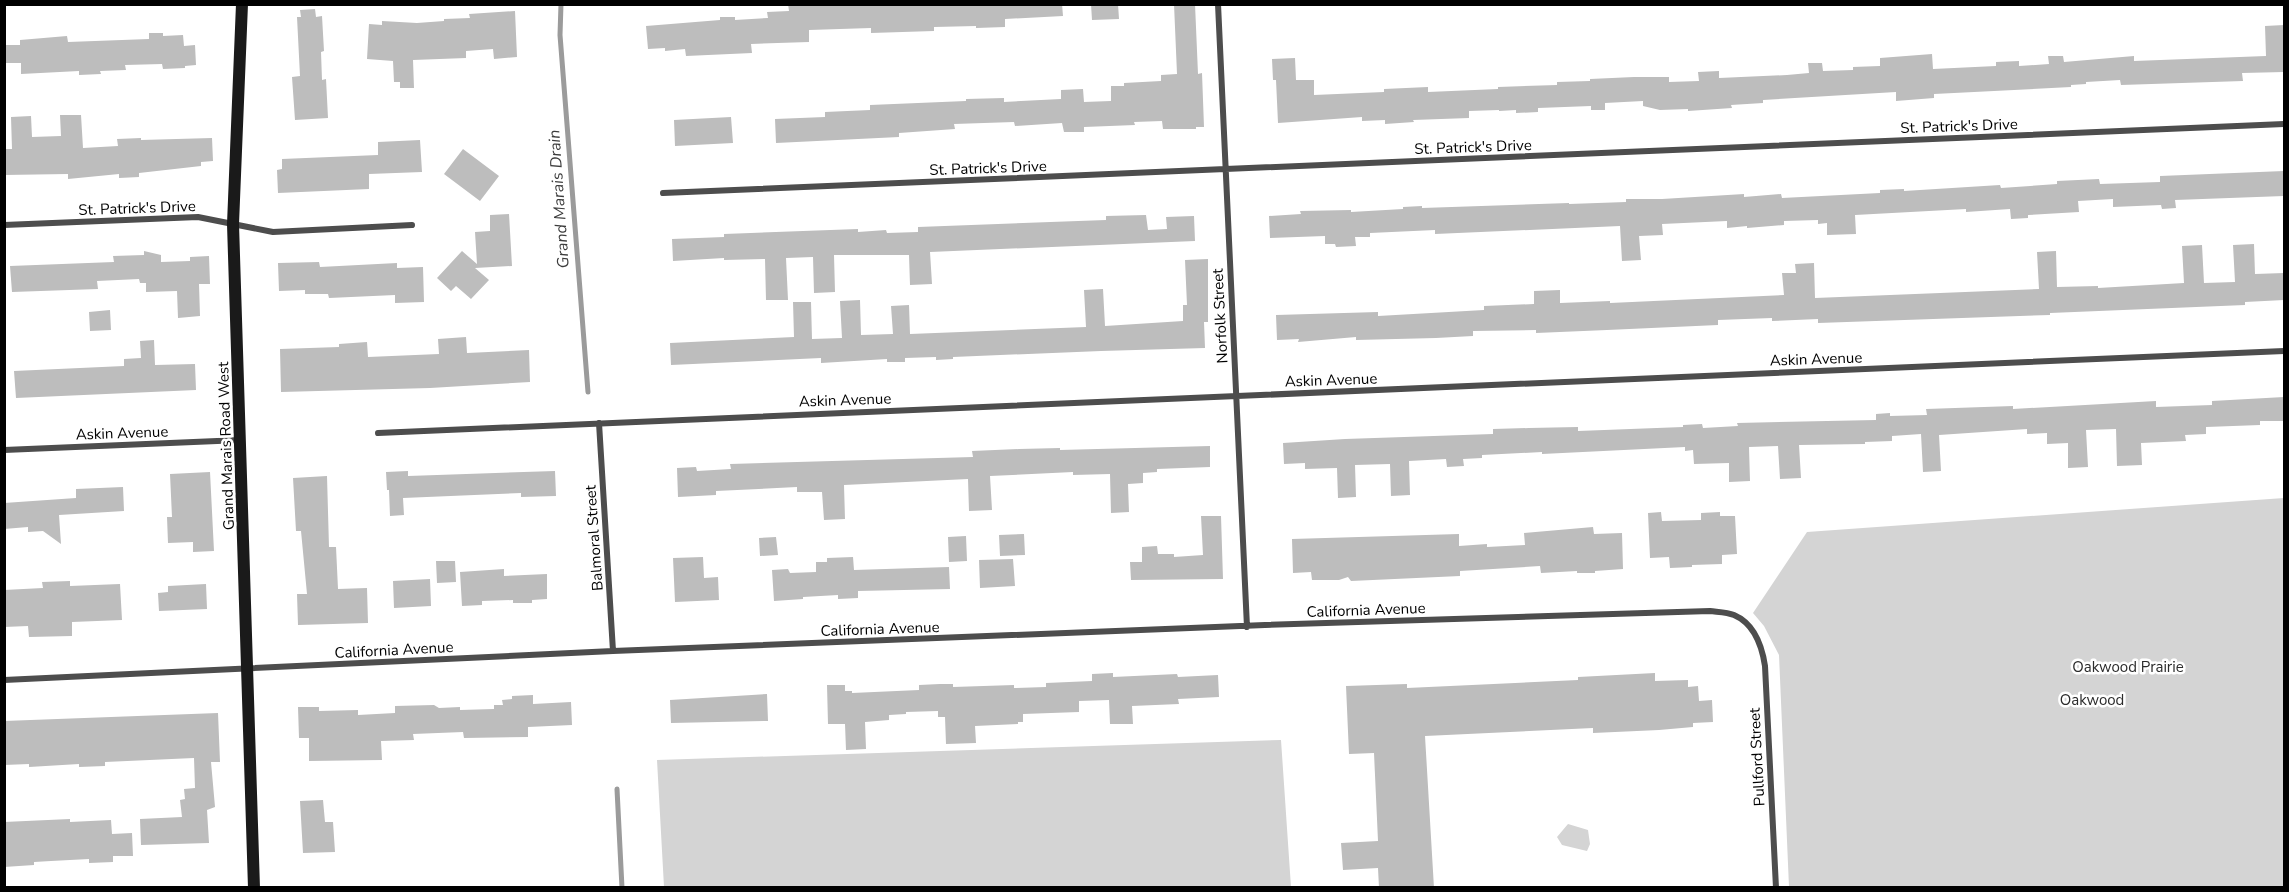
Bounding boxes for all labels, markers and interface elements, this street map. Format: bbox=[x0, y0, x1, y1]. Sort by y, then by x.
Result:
street label: St. Patrick's Drive bbox=[1900, 114, 2018, 138]
water label: Grand Marais Drain bbox=[543, 129, 575, 269]
street label: St. Patrick's Drive bbox=[1414, 135, 1532, 159]
street label: St. Patrick's Drive bbox=[929, 156, 1047, 180]
street label: St. Patrick's Drive bbox=[78, 196, 196, 220]
street label: Norfolk Street bbox=[1207, 267, 1232, 364]
street label: Askin Avenue bbox=[1769, 347, 1863, 371]
street label: Grand Marais Road West bbox=[213, 361, 239, 531]
street label: Askin Avenue bbox=[1284, 368, 1378, 392]
street label: Askin Avenue bbox=[798, 388, 892, 412]
street label: Askin Avenue bbox=[75, 421, 169, 445]
street label: Balmoral Street bbox=[580, 484, 608, 592]
street label: California Avenue bbox=[1306, 598, 1426, 622]
street label: California Avenue bbox=[820, 617, 940, 641]
street label: California Avenue bbox=[334, 637, 454, 663]
park label: Oakwood Prairie bbox=[2072, 657, 2184, 677]
park label: Oakwood bbox=[2060, 690, 2124, 710]
street label: Pullford Street bbox=[1744, 707, 1770, 807]

